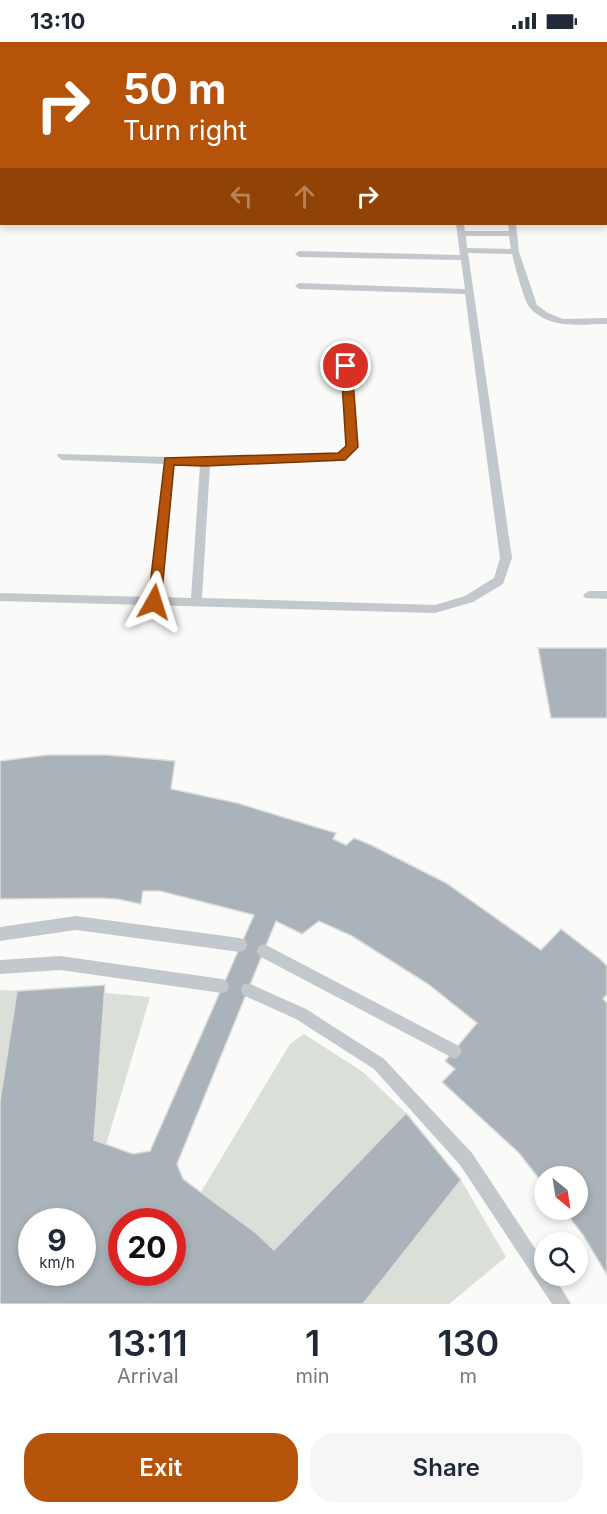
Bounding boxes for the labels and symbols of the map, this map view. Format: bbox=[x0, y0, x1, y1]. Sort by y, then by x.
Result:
pin bbox=[320, 340, 371, 391]
position arrow bbox=[122, 570, 186, 634]
north arrow bbox=[534, 1166, 588, 1220]
speed limit sign: 20 bbox=[108, 1208, 186, 1286]

